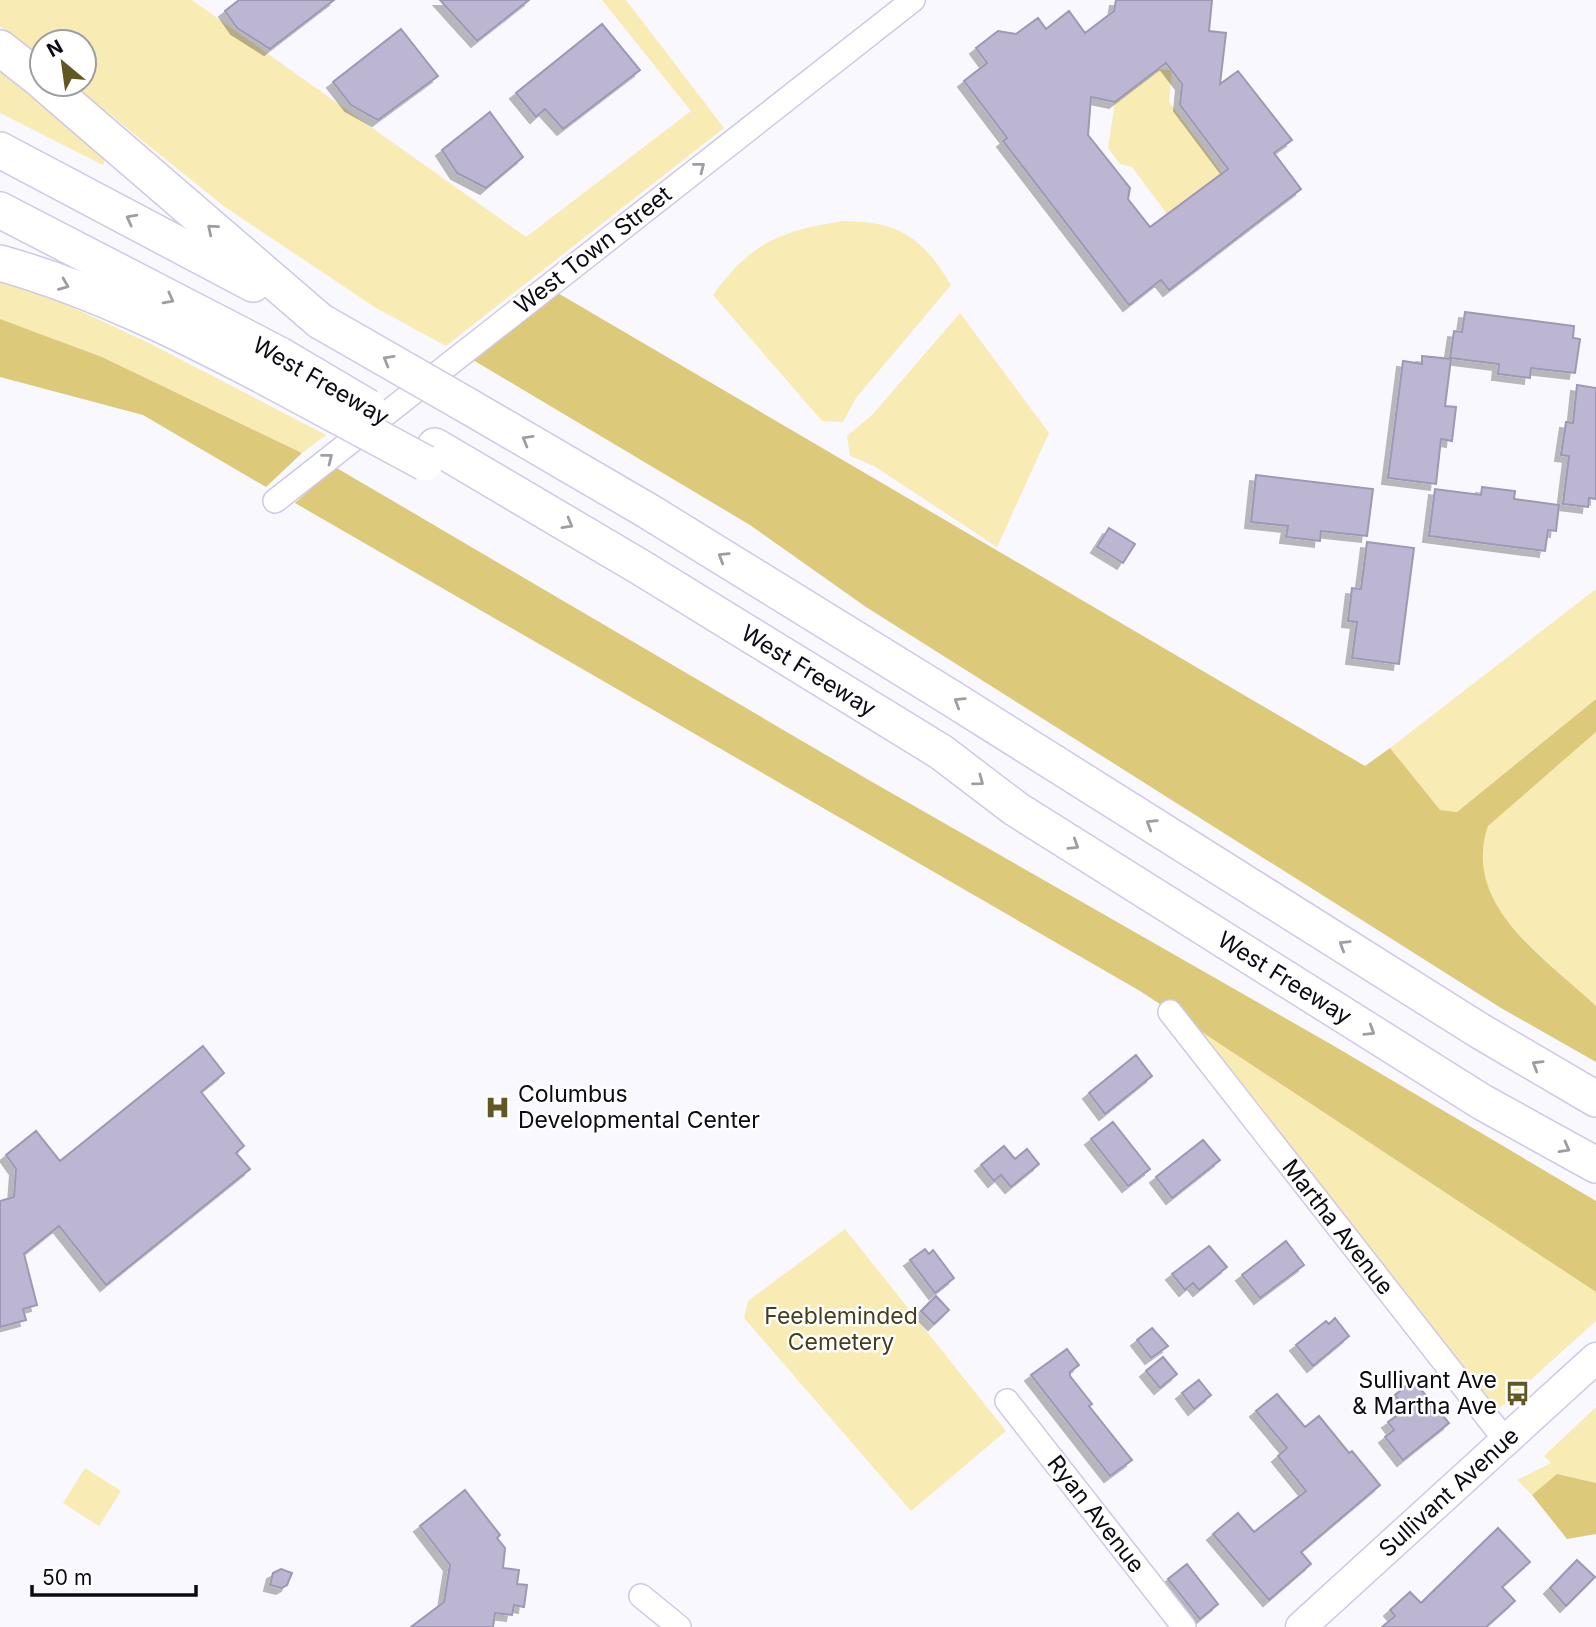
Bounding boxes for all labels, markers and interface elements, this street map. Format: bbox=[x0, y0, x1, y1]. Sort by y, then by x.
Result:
north arrow bbox=[28, 28, 98, 98]
text: N bbox=[43, 35, 67, 62]
one-way arrow bbox=[692, 162, 704, 175]
street label: West Town Street bbox=[509, 180, 677, 320]
one-way arrow bbox=[125, 214, 138, 227]
one-way arrow bbox=[207, 225, 220, 238]
one-way arrow bbox=[58, 276, 70, 290]
one-way arrow bbox=[162, 290, 174, 304]
street label: West Freeway bbox=[248, 331, 394, 431]
one-way arrow bbox=[382, 355, 395, 368]
one-way arrow bbox=[522, 435, 535, 448]
one-way arrow bbox=[321, 454, 333, 467]
one-way arrow bbox=[560, 516, 573, 529]
one-way arrow bbox=[717, 552, 730, 565]
street label: West Freeway bbox=[736, 619, 881, 723]
one-way arrow bbox=[953, 698, 966, 711]
one-way arrow bbox=[971, 772, 983, 785]
one-way arrow bbox=[1146, 819, 1159, 832]
one-way arrow bbox=[1067, 836, 1080, 849]
street label: West Freeway bbox=[1213, 925, 1357, 1031]
one-way arrow bbox=[1339, 940, 1352, 953]
one-way arrow bbox=[1363, 1023, 1376, 1036]
one-way arrow bbox=[1532, 1060, 1545, 1073]
place label: Columbus Developmental Center bbox=[518, 1080, 760, 1134]
hospital icon: Columbus Developmental Center bbox=[484, 1093, 512, 1121]
one-way arrow bbox=[1558, 1140, 1571, 1153]
street label: Martha Avenue bbox=[1276, 1154, 1400, 1300]
park label: Feebleminded Cemetery bbox=[764, 1302, 918, 1356]
place label: Sullivant Ave & Martha Ave bbox=[1352, 1366, 1497, 1420]
bus stop icon: Sullivant Ave & Martha Ave bbox=[1503, 1379, 1531, 1407]
street label: Sullivant Avenue bbox=[1373, 1421, 1524, 1563]
street label: Ryan Avenue bbox=[1041, 1450, 1151, 1578]
scale bar bbox=[32, 1554, 196, 1598]
text: 50 m bbox=[42, 1565, 92, 1590]

